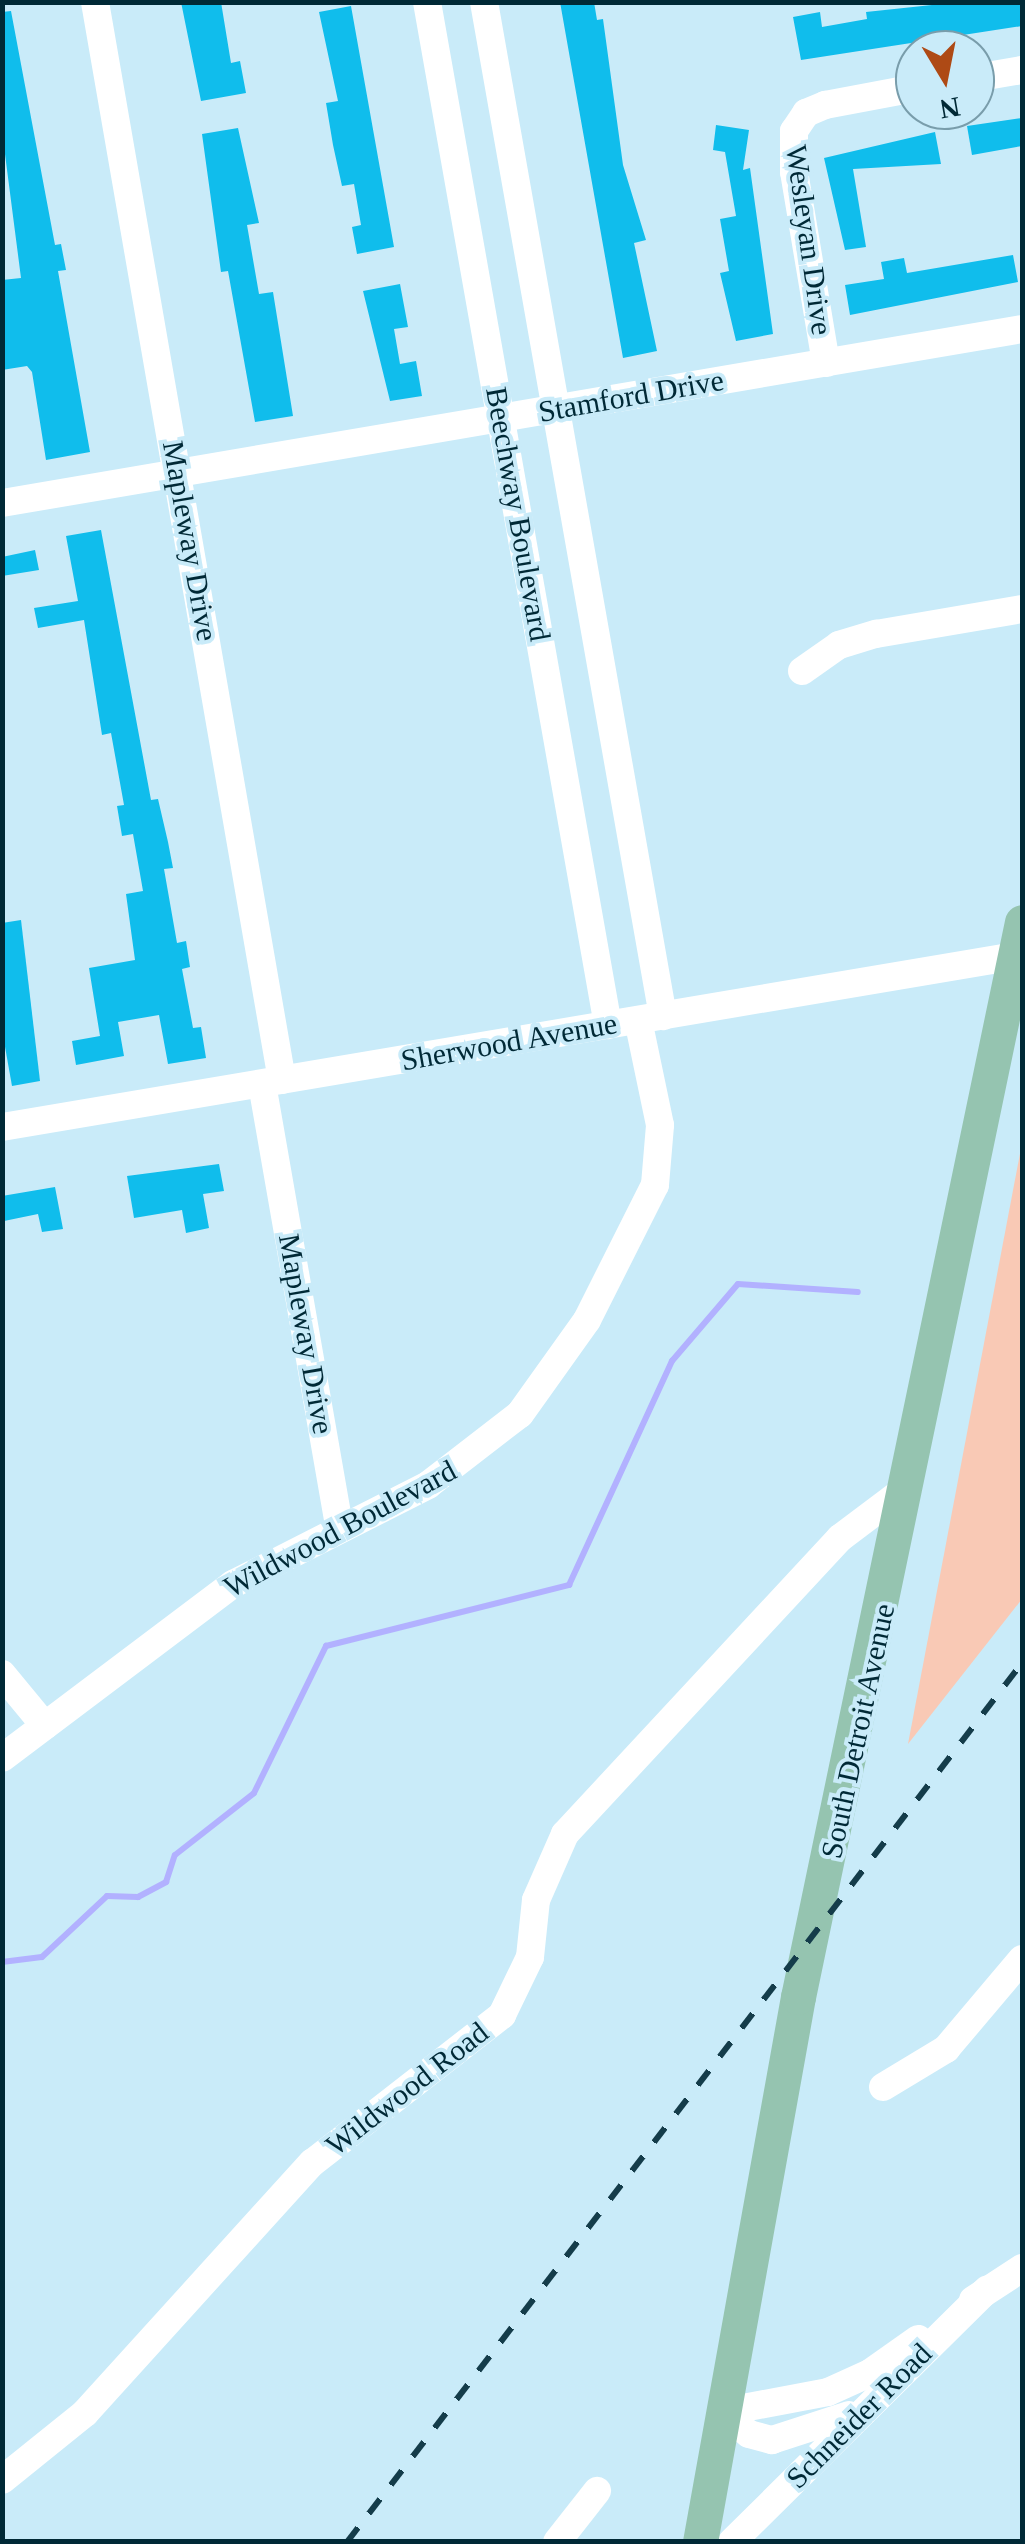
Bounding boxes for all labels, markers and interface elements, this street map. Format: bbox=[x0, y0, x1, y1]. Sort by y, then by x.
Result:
north arrow bbox=[895, 30, 995, 130]
text: N bbox=[937, 91, 963, 125]
street label: Wesleyan Drive bbox=[778, 143, 840, 337]
street label: Stamford Drive bbox=[536, 362, 726, 430]
street label: Beechway Boulevard bbox=[478, 384, 558, 644]
street label: Mapleway Drive bbox=[155, 438, 225, 644]
street label: Sherwood Avenue bbox=[397, 1005, 621, 1079]
street label: Mapleway Drive bbox=[271, 1231, 341, 1437]
street label: Wildwood Boulevard bbox=[218, 1453, 462, 1605]
street label: South Detroit Avenue bbox=[813, 1600, 903, 1862]
street label: Wildwood Road bbox=[319, 2014, 495, 2164]
street label: Schneider Road bbox=[779, 2336, 939, 2496]

